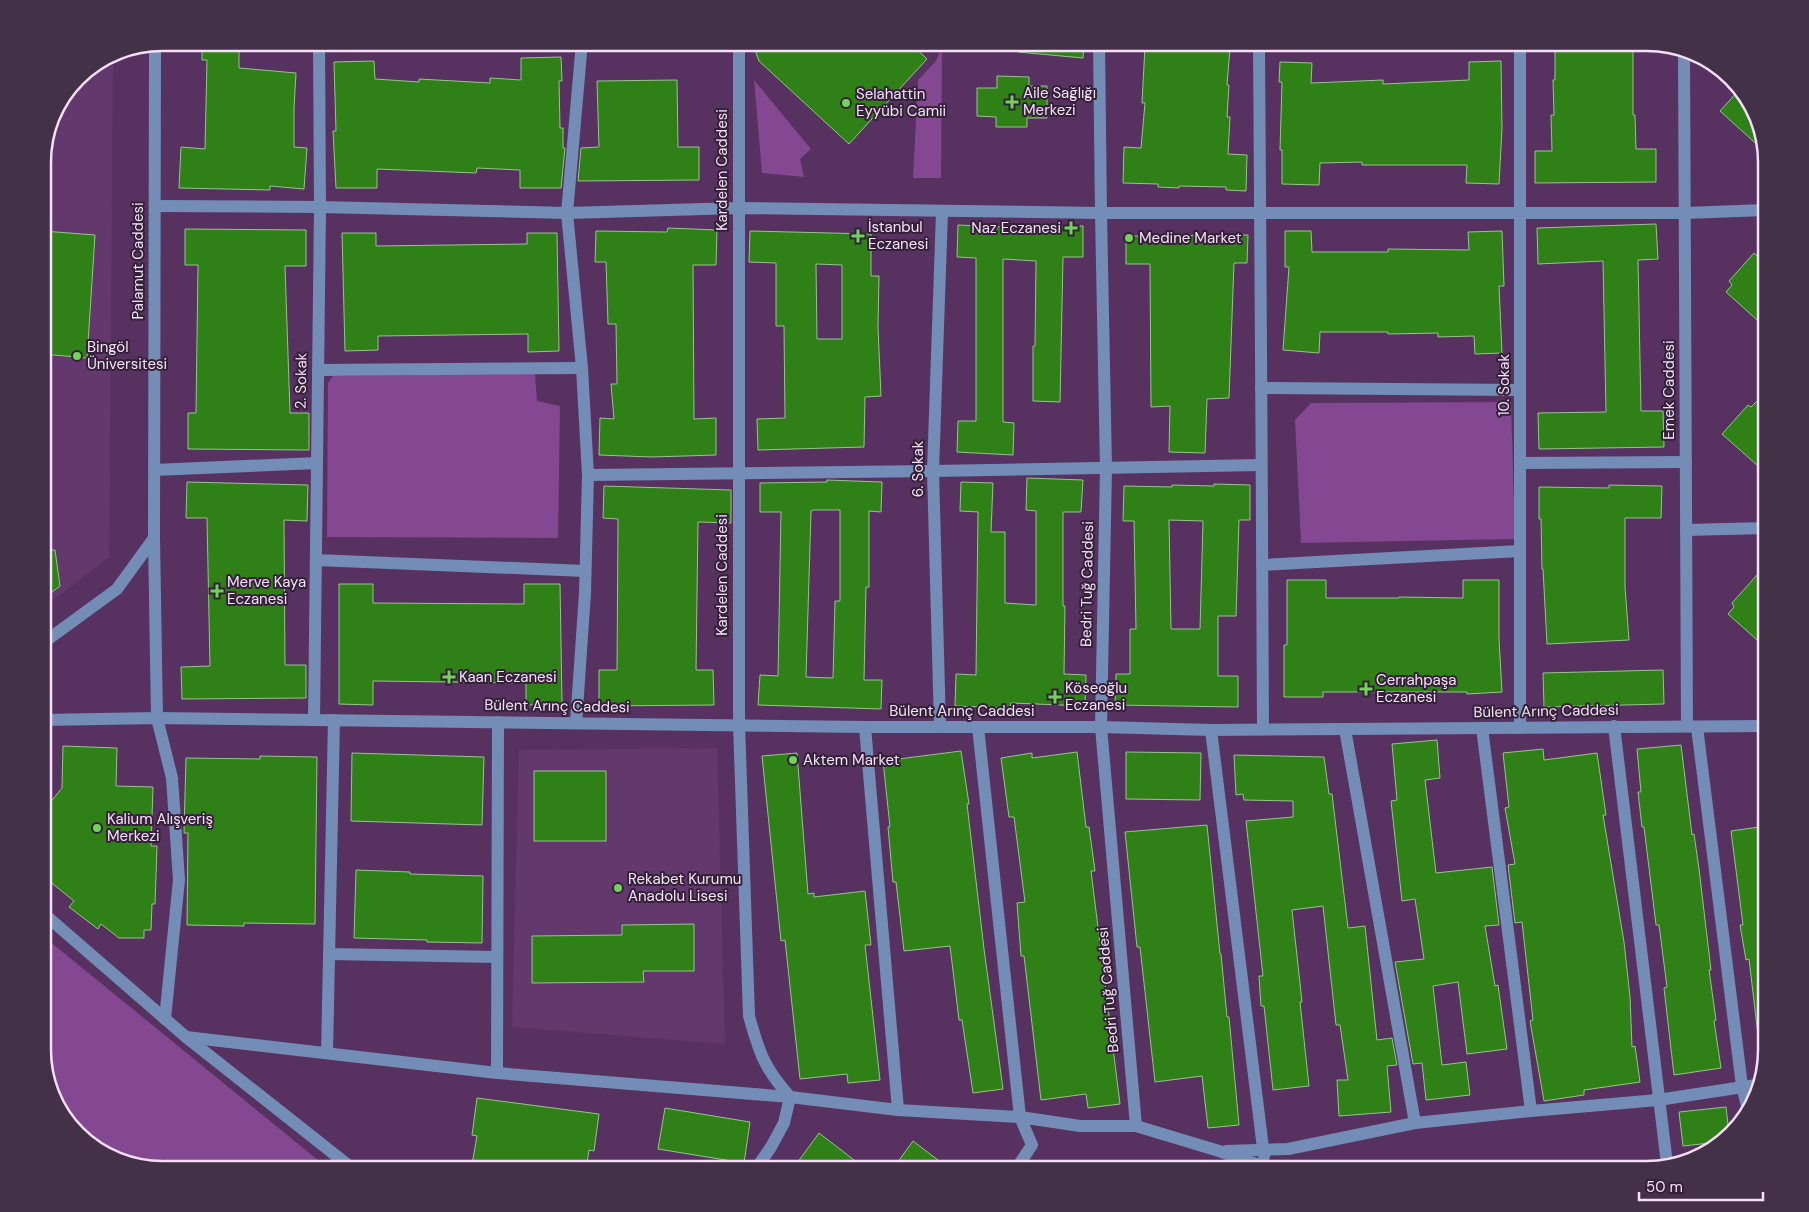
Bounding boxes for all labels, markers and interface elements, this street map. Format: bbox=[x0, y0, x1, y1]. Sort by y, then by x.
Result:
place label: Aile Sağlığı Merkezi bbox=[1023, 83, 1096, 120]
place label: Selahattin Eyyübi Camii bbox=[856, 84, 946, 121]
marker: Aile Sağlığı Merkezi bbox=[1005, 95, 1019, 109]
marker: Selahattin Eyyübi Camii bbox=[840, 97, 852, 109]
street label: Kardelen Caddesi bbox=[712, 109, 732, 231]
street label: Palamut Caddesi bbox=[128, 202, 148, 320]
place label: İstanbul Eczanesi bbox=[868, 217, 928, 254]
place label: Naz Eczanesi bbox=[971, 218, 1061, 238]
marker: Naz Eczanesi bbox=[1065, 222, 1077, 234]
place label: Medine Market bbox=[1139, 228, 1242, 248]
marker: İstanbul Eczanesi bbox=[852, 230, 864, 242]
marker: Medine Market bbox=[1123, 232, 1135, 244]
place label: Bingöl Üniversitesi bbox=[87, 337, 167, 374]
street label: Emek Caddesi bbox=[1659, 340, 1679, 440]
marker: Bingöl Üniversitesi bbox=[71, 350, 83, 362]
street label: 2. Sokak bbox=[291, 352, 311, 409]
street label: 10. Sokak bbox=[1494, 354, 1514, 416]
street label: 6. Sokak bbox=[908, 440, 928, 497]
street label: Kardelen Caddesi bbox=[712, 514, 732, 636]
street label: Bedri Tuğ Caddesi bbox=[1076, 521, 1098, 647]
place label: Merve Kaya Eczanesi bbox=[227, 572, 306, 609]
marker: Merve Kaya Eczanesi bbox=[211, 585, 223, 597]
place label: Kaan Eczanesi bbox=[459, 667, 557, 687]
place label: Cerrahpaşa Eczanesi bbox=[1376, 670, 1456, 707]
marker: Kaan Eczanesi bbox=[443, 671, 455, 683]
place label: Köseoğlu Eczanesi bbox=[1065, 678, 1127, 715]
marker: Cerrahpaşa Eczanesi bbox=[1360, 683, 1372, 695]
marker: Köseoğlu Eczanesi bbox=[1049, 691, 1061, 703]
street label: Bülent Arınç Caddesi bbox=[484, 695, 630, 717]
street label: Bülent Arınç Caddesi bbox=[1473, 700, 1619, 722]
street label: Bülent Arınç Caddesi bbox=[889, 701, 1035, 721]
place label: Aktem Market bbox=[803, 750, 900, 770]
marker: Aktem Market bbox=[787, 754, 799, 766]
place label: Kalium Alışveriş Merkezi bbox=[107, 809, 213, 846]
marker: Kalium Alışveriş Merkezi bbox=[91, 822, 103, 834]
place label: Rekabet Kurumu Anadolu Lisesi bbox=[628, 869, 741, 906]
marker: Rekabet Kurumu Anadolu Lisesi bbox=[612, 882, 624, 894]
street label: Bedri Tuğ Caddesi bbox=[1093, 926, 1123, 1054]
scale bar bbox=[1639, 1170, 1763, 1202]
text: 50 m bbox=[1646, 1177, 1683, 1197]

